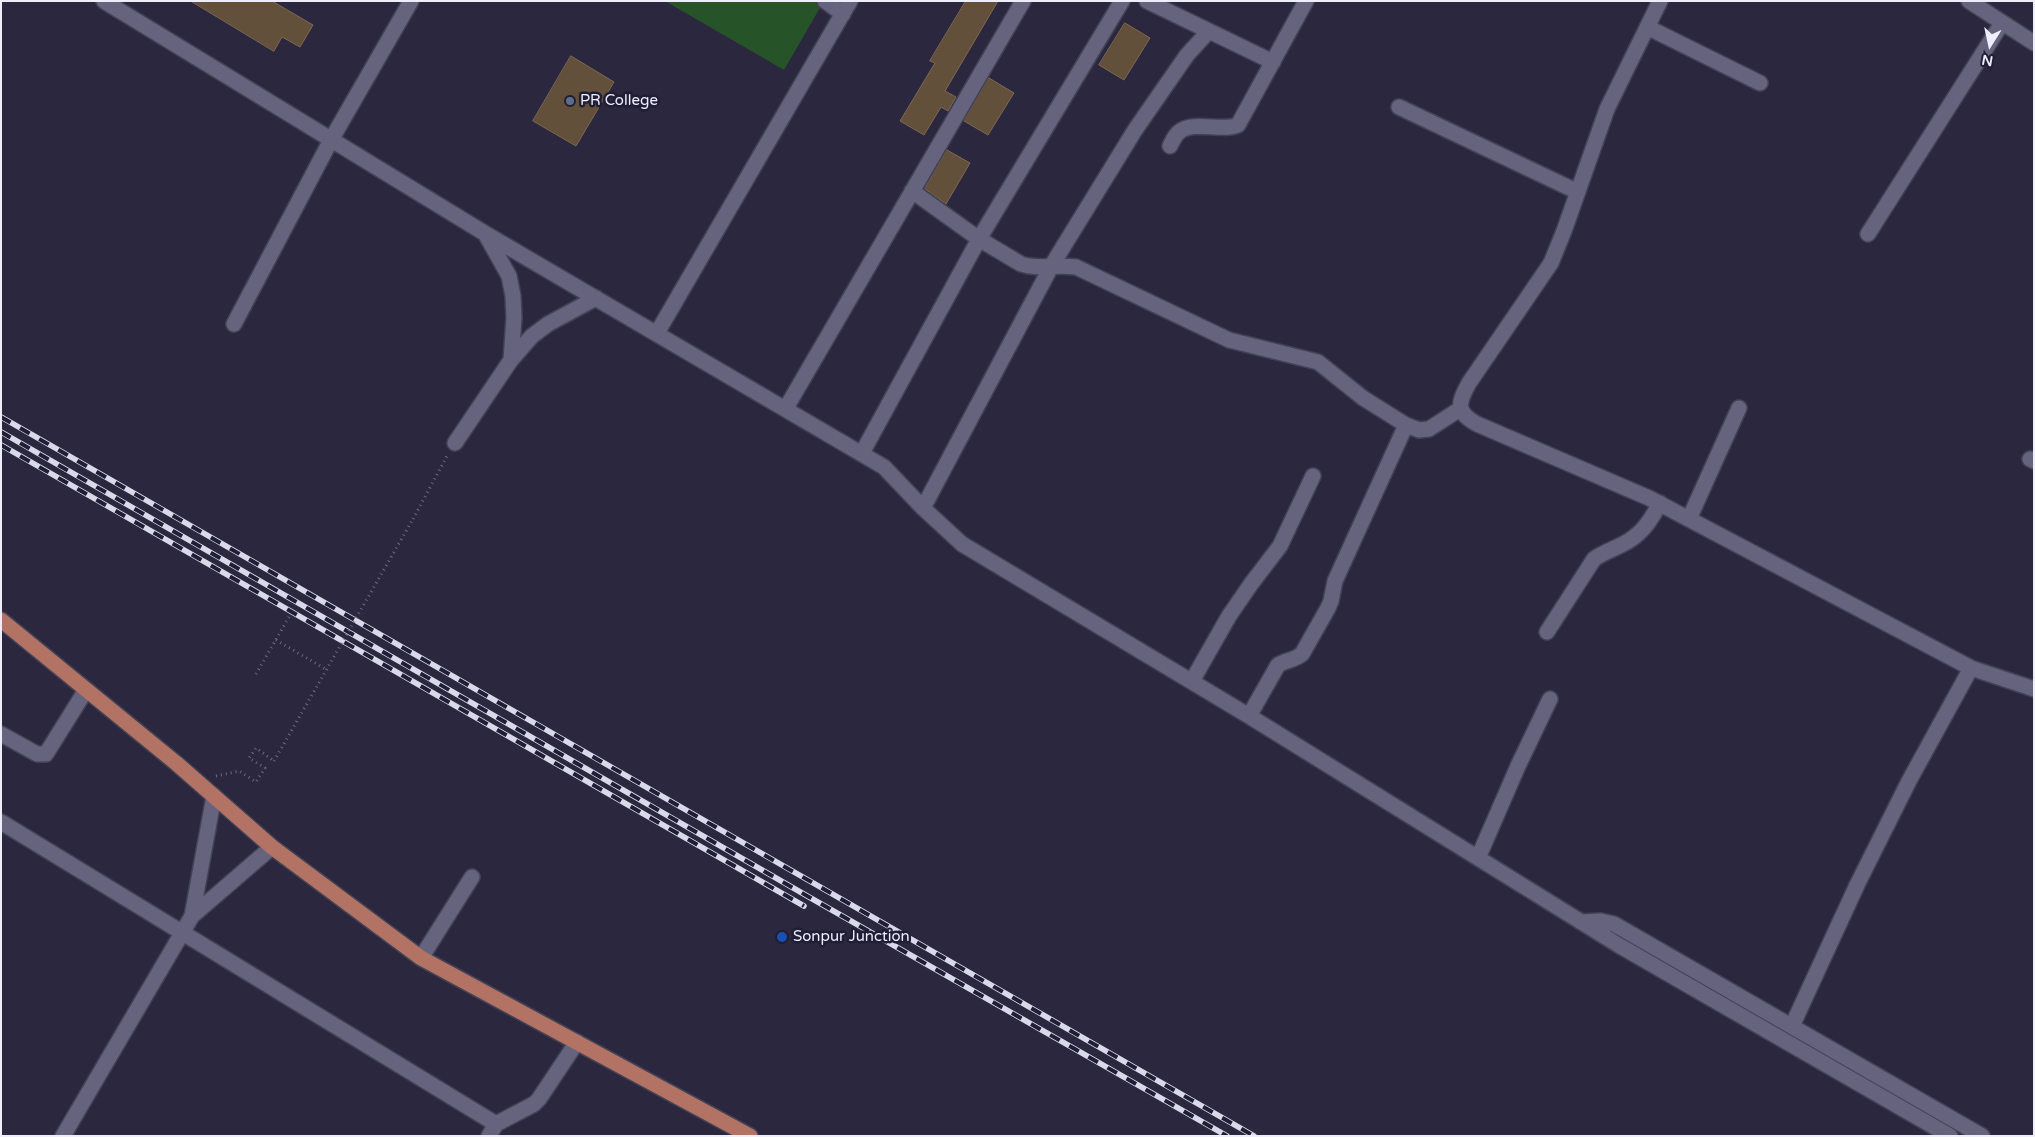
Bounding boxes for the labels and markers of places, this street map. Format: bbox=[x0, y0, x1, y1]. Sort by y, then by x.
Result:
place label: PR College bbox=[580, 92, 658, 110]
marker: PR College bbox=[564, 95, 576, 107]
place label: Sonpur Junction bbox=[793, 928, 910, 946]
marker: Sonpur Junction bbox=[775, 930, 789, 944]

